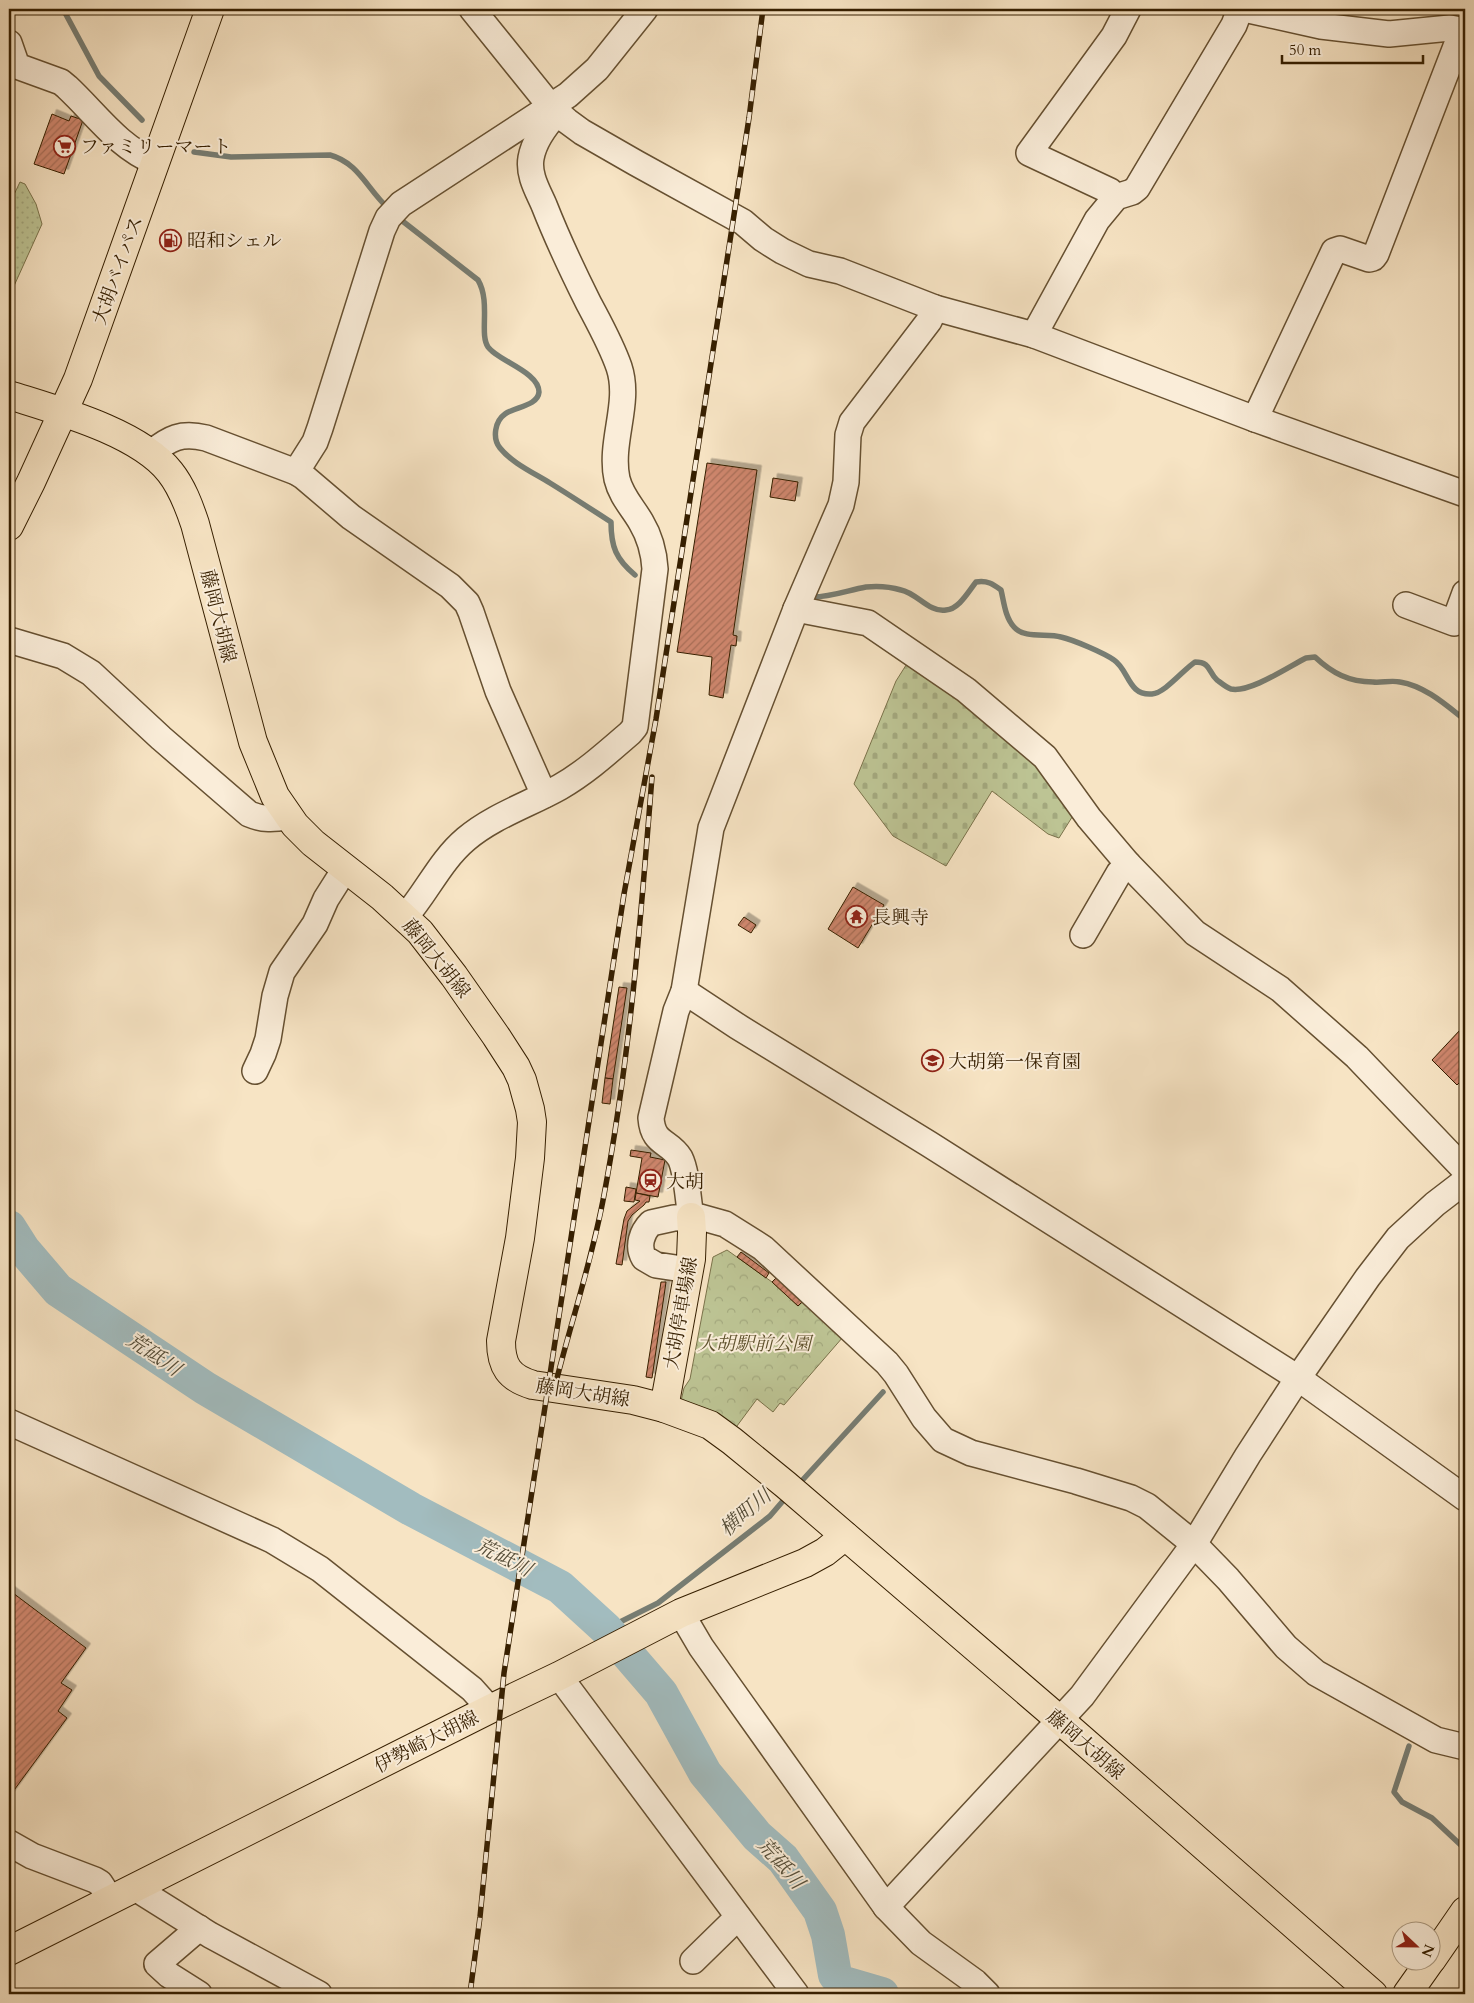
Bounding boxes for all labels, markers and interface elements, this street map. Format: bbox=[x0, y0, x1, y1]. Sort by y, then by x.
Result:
scale bar bbox=[1282, 32, 1423, 64]
text: 50 m bbox=[1289, 40, 1321, 60]
supermarket icon: ファミリーマート bbox=[52, 134, 76, 158]
place label: ファミリーマート bbox=[80, 134, 232, 160]
street label: 大胡バイパス bbox=[86, 213, 150, 328]
fuel station icon: 昭和シェル bbox=[159, 228, 183, 252]
place label: 昭和シェル bbox=[187, 228, 282, 254]
street label: 藤岡大胡線 bbox=[194, 567, 242, 665]
temple icon: 長興寺 bbox=[844, 905, 868, 929]
place label: 長興寺 bbox=[872, 905, 929, 931]
street label: 藤岡大胡線 bbox=[396, 914, 476, 1004]
school or university icon: 大胡第一保育園 bbox=[920, 1049, 944, 1073]
place label: 大胡第一保育園 bbox=[948, 1049, 1081, 1075]
station icon: 大胡 bbox=[638, 1169, 662, 1193]
place label: 大胡 bbox=[666, 1169, 704, 1195]
street label: 大胡停車場線 bbox=[658, 1255, 704, 1372]
water label: 荒砥川 bbox=[121, 1326, 188, 1384]
park label: 大胡駅前公園 bbox=[697, 1331, 814, 1357]
street label: 藤岡大胡線 bbox=[534, 1373, 632, 1413]
water label: 横町川 bbox=[714, 1481, 778, 1542]
water label: 荒砥川 bbox=[471, 1532, 538, 1584]
street label: 伊勢崎大胡線 bbox=[370, 1704, 483, 1779]
street label: 藤岡大胡線 bbox=[1041, 1704, 1130, 1786]
water label: 荒砥川 bbox=[751, 1832, 812, 1896]
north arrow bbox=[1392, 1920, 1442, 1970]
text: N bbox=[1417, 1941, 1439, 1960]

